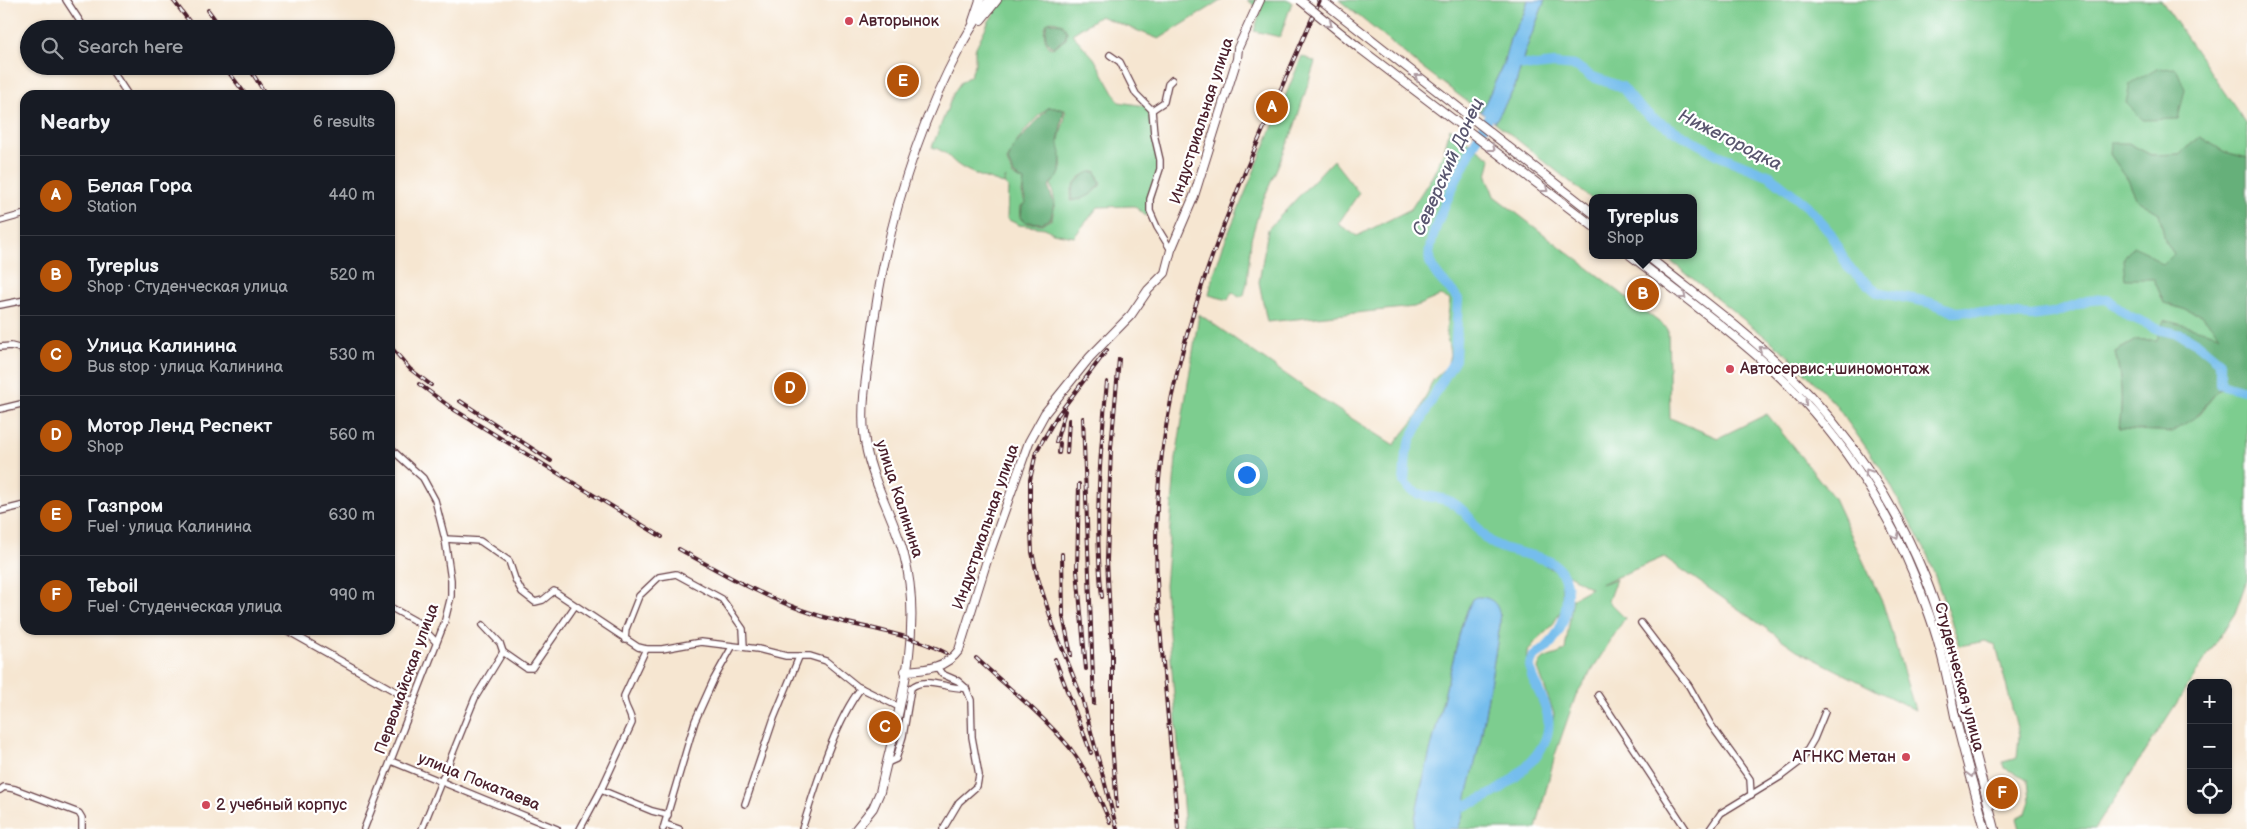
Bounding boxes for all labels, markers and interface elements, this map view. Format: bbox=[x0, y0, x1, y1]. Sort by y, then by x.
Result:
place label: Авторынок bbox=[858, 12, 939, 31]
marker: Авторынок bbox=[843, 15, 855, 27]
one-way arrow bbox=[1323, 18, 1332, 26]
search box bbox=[20, 20, 395, 75]
icon: search bbox=[38, 34, 66, 62]
street label: Индустриальная улица bbox=[1166, 35, 1238, 207]
text: Search here bbox=[78, 36, 183, 59]
pin: E bbox=[887, 62, 919, 100]
one-way arrow bbox=[1415, 75, 1424, 83]
pin: A bbox=[1256, 88, 1288, 126]
water label: Северский Донец bbox=[1408, 95, 1488, 239]
water label: Нижегородка bbox=[1675, 105, 1785, 175]
text: Nearby bbox=[40, 110, 110, 135]
text: 6 results bbox=[313, 113, 375, 132]
one-way arrow bbox=[1486, 143, 1495, 151]
text: Белая Гора bbox=[87, 175, 192, 198]
one-way arrow bbox=[1539, 184, 1548, 192]
text: A bbox=[51, 186, 61, 205]
text: 440 m bbox=[329, 186, 375, 205]
popup bbox=[1589, 194, 1697, 259]
text: Station bbox=[87, 198, 137, 217]
text: Tyreplus bbox=[1607, 206, 1679, 229]
text: Shop bbox=[1607, 229, 1644, 248]
text: Tyreplus bbox=[87, 255, 159, 278]
text: B bbox=[50, 266, 62, 285]
text: 520 m bbox=[329, 266, 375, 285]
pin: B bbox=[1627, 275, 1659, 313]
text: Shop · Студенческая улица bbox=[87, 278, 288, 297]
one-way arrow bbox=[1677, 290, 1686, 299]
text: Улица Калинина bbox=[87, 335, 237, 358]
text: C bbox=[50, 346, 62, 365]
text: 530 m bbox=[329, 346, 375, 365]
one-way arrow bbox=[1759, 346, 1768, 355]
text: Bus stop · улица Калинина bbox=[87, 358, 283, 377]
place label: Автосервис+шиномонтаж bbox=[1739, 360, 1930, 379]
marker: Автосервис+шиномонтаж bbox=[1724, 363, 1736, 375]
pin: D bbox=[774, 369, 806, 407]
one-way arrow bbox=[1798, 398, 1807, 407]
text: Мотор Ленд Респект bbox=[87, 415, 272, 438]
text: D bbox=[50, 426, 62, 445]
text: 560 m bbox=[329, 426, 375, 445]
text: Shop bbox=[87, 438, 124, 457]
street label: улица Калинина bbox=[871, 438, 927, 561]
street label: Индустриальная улица bbox=[949, 441, 1023, 612]
your location bbox=[1234, 462, 1260, 488]
one-way arrow bbox=[1865, 468, 1875, 477]
text: Газпром bbox=[87, 495, 163, 518]
text: E bbox=[51, 506, 61, 525]
text: 630 m bbox=[328, 506, 375, 525]
text: Fuel · улица Калинина bbox=[87, 518, 252, 537]
one-way arrow bbox=[1890, 531, 1900, 540]
text: Teboil bbox=[87, 575, 138, 598]
text: F bbox=[51, 586, 61, 605]
text: 990 m bbox=[330, 586, 375, 605]
text: Fuel · Студенческая улица bbox=[87, 598, 282, 617]
street label: Студенческая улица bbox=[1930, 600, 1988, 754]
street label: Первомайская улица bbox=[371, 601, 443, 757]
map controls bbox=[2187, 679, 2232, 814]
button: + bbox=[2187, 679, 2232, 724]
pin: C bbox=[869, 708, 901, 746]
button: − bbox=[2187, 724, 2232, 769]
place label: АГНКС Метан bbox=[1791, 748, 1896, 767]
street label: улица Покатаева bbox=[415, 749, 543, 815]
marker: АГНКС Метан bbox=[1900, 751, 1912, 763]
button: locate bbox=[2187, 769, 2232, 814]
one-way arrow bbox=[1965, 770, 1975, 778]
pin: F bbox=[1986, 774, 2018, 812]
place label: 2 учебный корпус bbox=[216, 796, 347, 815]
marker: 2 учебный корпус bbox=[200, 799, 212, 811]

